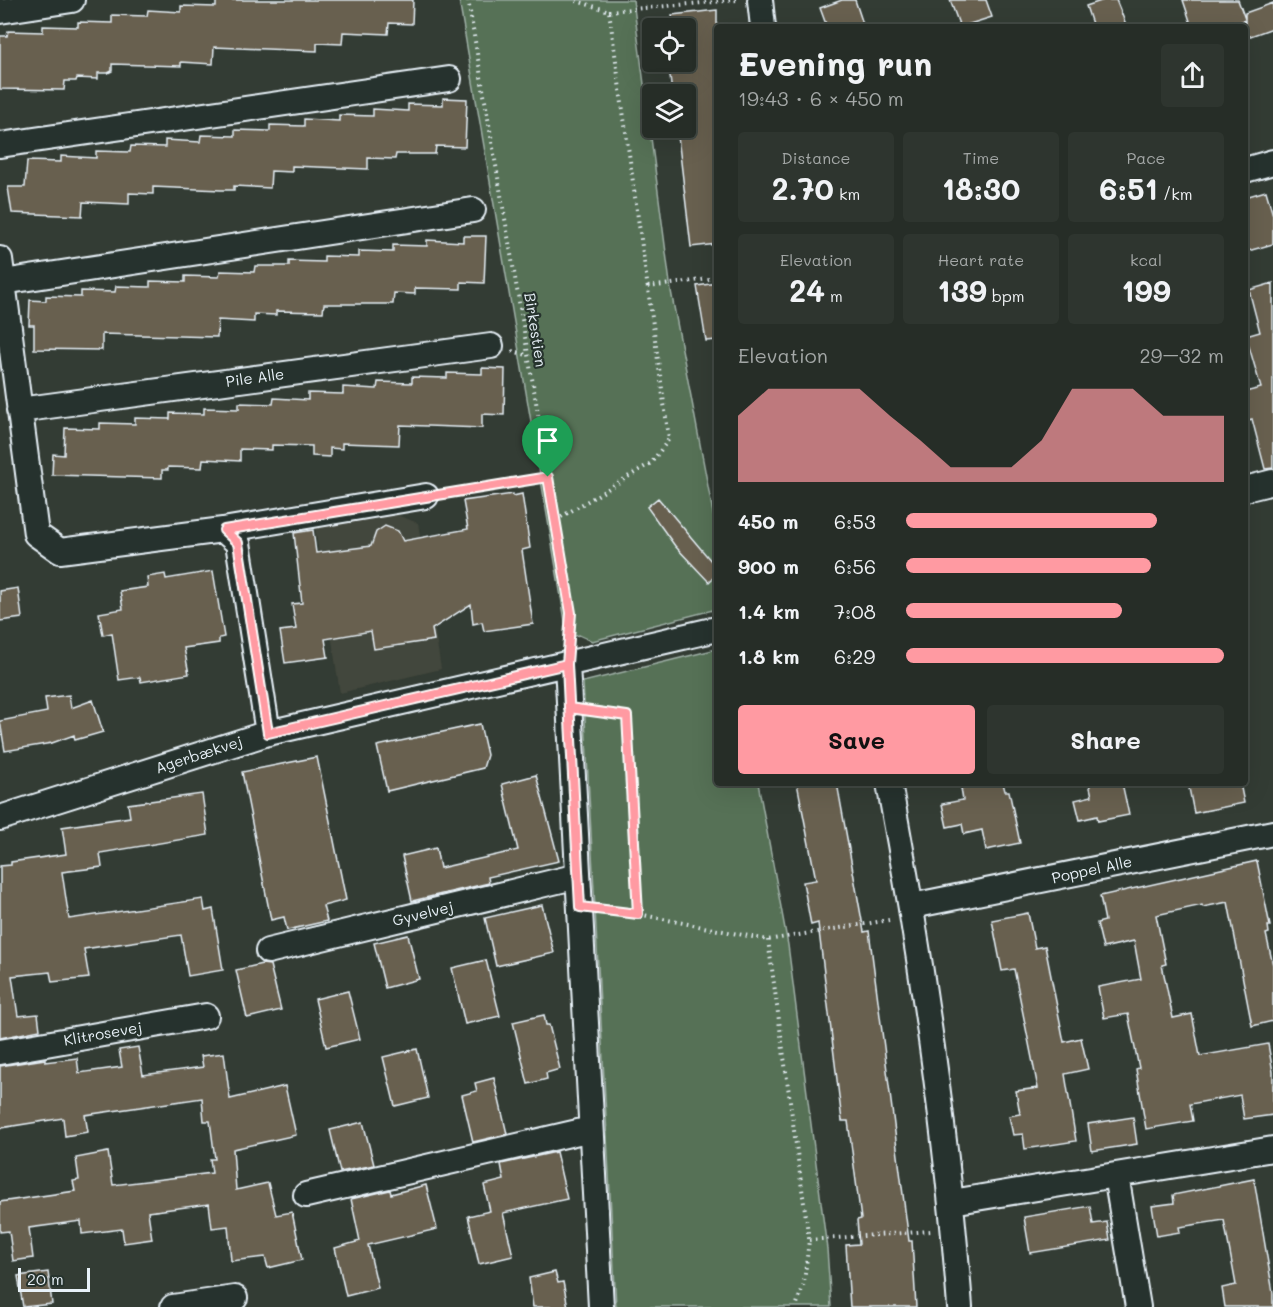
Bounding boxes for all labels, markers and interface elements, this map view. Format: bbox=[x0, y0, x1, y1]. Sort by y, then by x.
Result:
map controls bbox=[642, 18, 696, 138]
button: locate bbox=[642, 18, 696, 72]
text: Evening run bbox=[738, 41, 932, 84]
button: share bbox=[1161, 44, 1224, 107]
button: layers bbox=[642, 84, 696, 138]
text: 19:43 · 6 × 450 m bbox=[738, 85, 904, 111]
text: Distance bbox=[782, 147, 850, 168]
text: Time bbox=[963, 147, 999, 168]
text: Pace bbox=[1126, 147, 1166, 168]
text: 2.70 bbox=[772, 168, 834, 208]
text: 18:30 bbox=[942, 168, 1020, 208]
text: 6:51 bbox=[1099, 168, 1158, 208]
text: km bbox=[834, 183, 860, 204]
text: /km bbox=[1158, 183, 1193, 204]
text: Elevation bbox=[780, 249, 852, 270]
text: Heart rate bbox=[938, 249, 1024, 270]
text: kcal bbox=[1130, 249, 1162, 270]
text: 24 bbox=[789, 270, 825, 310]
text: 139 bbox=[937, 270, 987, 310]
text: 199 bbox=[1121, 270, 1171, 310]
text: m bbox=[825, 285, 843, 306]
text: bpm bbox=[987, 285, 1025, 306]
street label: Birkestien bbox=[520, 291, 552, 368]
text: Elevation bbox=[738, 342, 828, 368]
text: 29–32 m bbox=[1139, 342, 1224, 368]
street label: Pile Alle bbox=[224, 363, 285, 391]
pin bbox=[522, 415, 573, 477]
icon: arrive bbox=[531, 424, 564, 457]
text: 450 m bbox=[738, 508, 798, 534]
text: 6:53 bbox=[834, 508, 876, 534]
text: 900 m bbox=[738, 553, 799, 579]
text: 6:56 bbox=[834, 553, 876, 579]
text: 1.4 km bbox=[738, 598, 800, 624]
text: 7:08 bbox=[834, 598, 876, 624]
text: 1.8 km bbox=[738, 643, 799, 669]
text: 6:29 bbox=[834, 643, 875, 669]
button: Save bbox=[738, 705, 975, 774]
button: Share bbox=[987, 705, 1224, 774]
street label: Agerbækvej bbox=[153, 731, 245, 778]
street label: Poppel Alle bbox=[1050, 851, 1134, 887]
street label: Gyvelvej bbox=[390, 896, 455, 930]
street label: Klitrosevej bbox=[62, 1016, 144, 1050]
scale bar bbox=[18, 1265, 90, 1292]
text: 20 m bbox=[27, 1268, 64, 1289]

